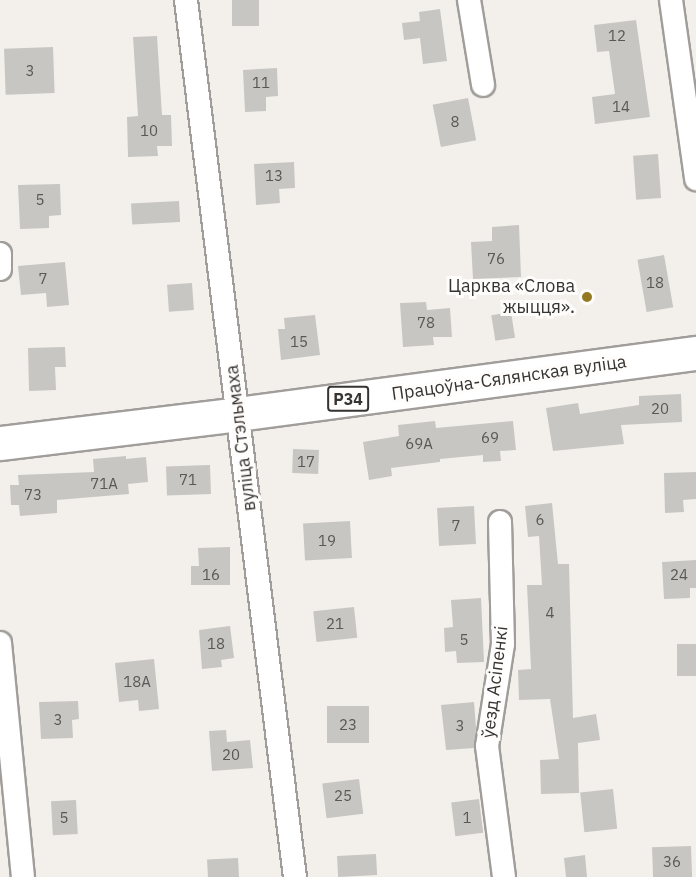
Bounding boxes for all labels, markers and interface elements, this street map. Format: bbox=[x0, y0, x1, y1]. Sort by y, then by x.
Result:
house number: 12 bbox=[608, 27, 626, 45]
house number: 3 bbox=[26, 62, 34, 80]
house number: 11 bbox=[252, 74, 270, 92]
house number: 14 bbox=[612, 98, 630, 116]
house number: 8 bbox=[451, 113, 459, 131]
house number: 10 bbox=[140, 122, 158, 140]
house number: 13 bbox=[265, 167, 283, 185]
house number: 5 bbox=[36, 191, 44, 209]
house number: 76 bbox=[487, 250, 505, 268]
house number: 7 bbox=[39, 270, 47, 288]
house number: 18 bbox=[646, 274, 664, 292]
place label: Царква «Слова жыцця». bbox=[448, 276, 575, 318]
marker: Царква «Слова жыцця». bbox=[580, 290, 594, 304]
house number: 78 bbox=[417, 314, 435, 332]
house number: 15 bbox=[290, 333, 308, 351]
street label: Працоўна-Сялянская вуліца bbox=[390, 351, 628, 405]
street label: вуліца Стэльмаха bbox=[221, 364, 261, 512]
road number: Р34 bbox=[327, 386, 369, 412]
house number: 20 bbox=[651, 400, 669, 418]
house number: 69 bbox=[481, 429, 499, 447]
house number: 69А bbox=[405, 435, 433, 453]
house number: 17 bbox=[297, 453, 315, 471]
house number: 71 bbox=[179, 471, 197, 489]
house number: 71А bbox=[90, 475, 118, 493]
house number: 73 bbox=[24, 486, 42, 504]
house number: 6 bbox=[536, 511, 544, 529]
house number: 7 bbox=[452, 517, 460, 535]
house number: 19 bbox=[318, 532, 336, 550]
house number: 16 bbox=[202, 566, 220, 584]
house number: 24 bbox=[670, 566, 688, 584]
house number: 4 bbox=[546, 604, 554, 622]
house number: 21 bbox=[326, 615, 344, 633]
street label: ўезд Асіпенкі bbox=[477, 625, 513, 739]
house number: 5 bbox=[460, 631, 468, 649]
house number: 18 bbox=[207, 635, 225, 653]
house number: 18А bbox=[123, 673, 151, 691]
house number: 3 bbox=[54, 711, 62, 729]
house number: 23 bbox=[339, 716, 357, 734]
house number: 3 bbox=[456, 717, 464, 735]
house number: 20 bbox=[222, 746, 240, 764]
house number: 25 bbox=[334, 787, 352, 805]
house number: 5 bbox=[60, 809, 68, 827]
house number: 1 bbox=[463, 809, 471, 827]
house number: 36 bbox=[663, 853, 681, 871]

